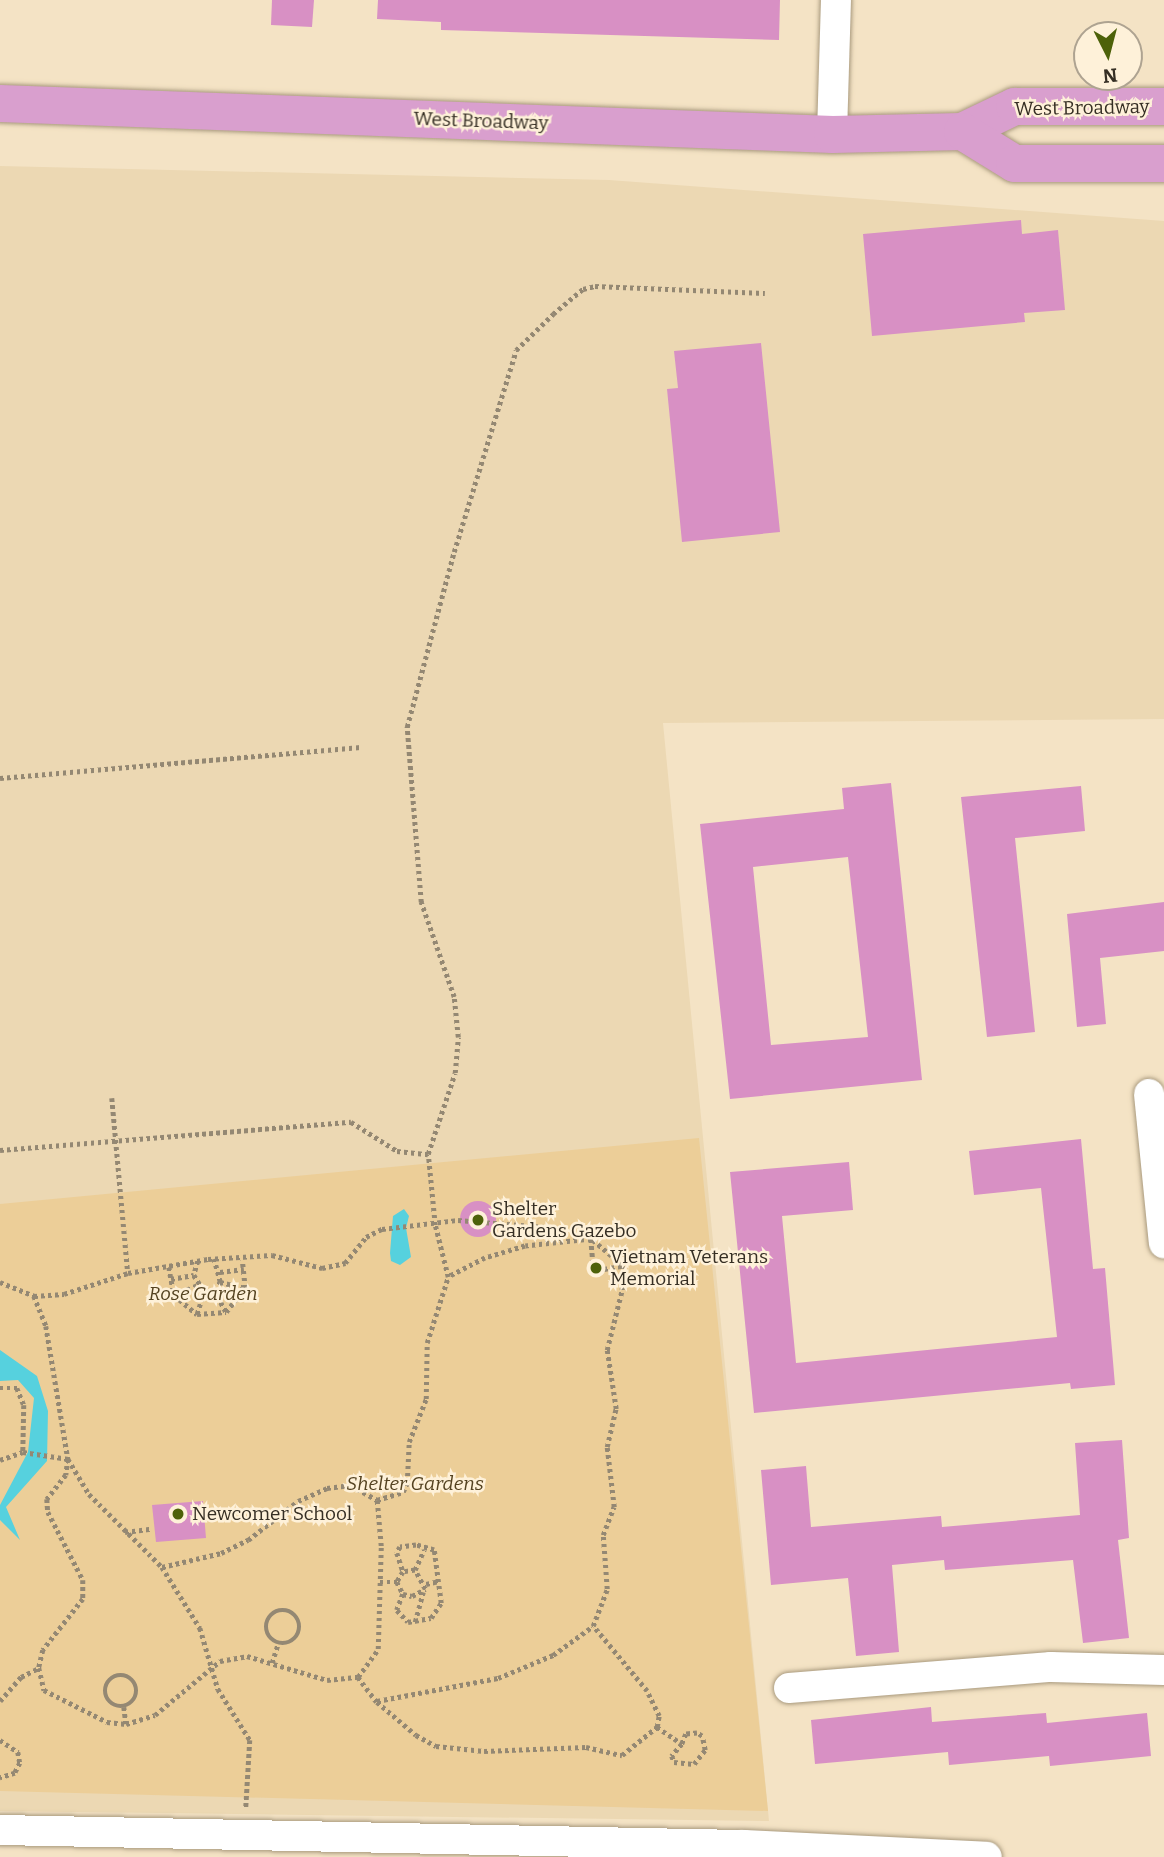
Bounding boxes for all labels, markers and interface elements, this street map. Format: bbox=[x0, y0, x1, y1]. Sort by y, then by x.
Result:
north arrow bbox=[1073, 21, 1143, 91]
text: N bbox=[1102, 63, 1119, 88]
street label: West Broadway bbox=[1014, 95, 1150, 121]
street label: West Broadway bbox=[413, 107, 549, 135]
place label: Shelter Gardens Gazebo bbox=[492, 1198, 636, 1242]
marker: Shelter Gardens Gazebo bbox=[470, 1212, 486, 1228]
place label: Vietnam Veterans Memorial bbox=[610, 1246, 768, 1290]
marker: Vietnam Veterans Memorial bbox=[588, 1260, 604, 1276]
park label: Rose Garden bbox=[149, 1283, 257, 1305]
park label: Shelter Gardens bbox=[346, 1473, 484, 1495]
place label: Newcomer School bbox=[192, 1503, 352, 1525]
marker: Newcomer School bbox=[170, 1506, 186, 1522]

